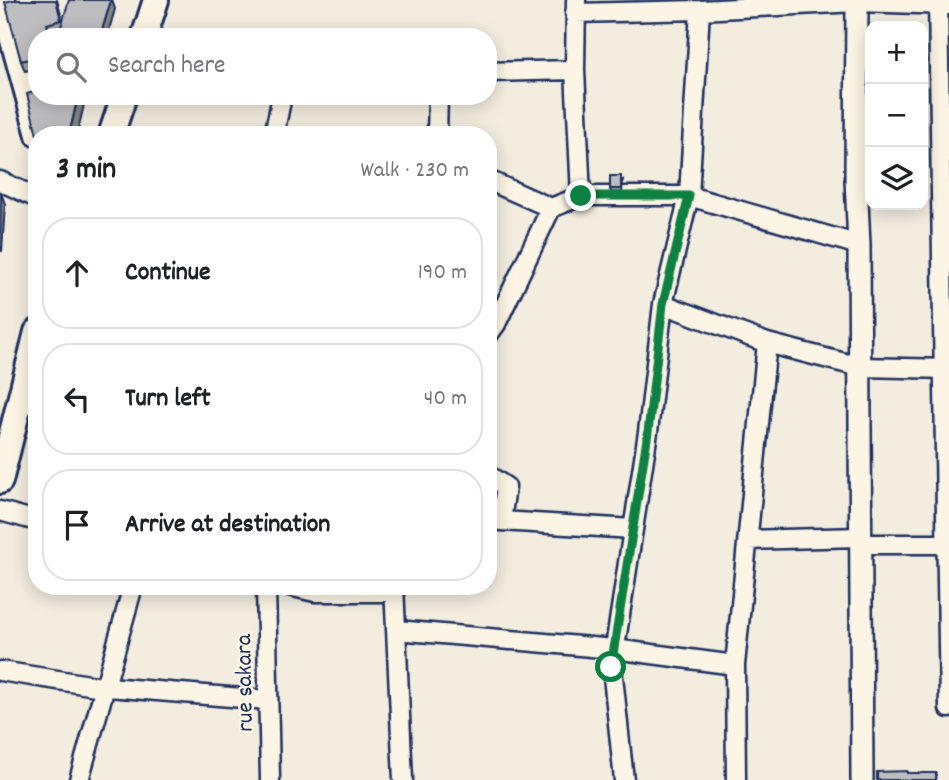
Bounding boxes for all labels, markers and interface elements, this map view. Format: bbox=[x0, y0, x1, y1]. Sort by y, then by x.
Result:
map controls bbox=[865, 21, 928, 210]
button: + bbox=[865, 21, 928, 84]
search box bbox=[28, 28, 497, 105]
icon: search bbox=[52, 48, 90, 86]
text: Search here bbox=[108, 48, 226, 85]
button: − bbox=[865, 84, 928, 147]
button: layers bbox=[865, 147, 928, 210]
text: 3 min bbox=[56, 150, 116, 193]
text: Walk · 230 m bbox=[360, 155, 469, 188]
route end bbox=[565, 180, 596, 211]
icon: ahead bbox=[58, 254, 96, 292]
text: Continue bbox=[125, 255, 210, 292]
text: 190 m bbox=[418, 257, 467, 290]
icon: left bbox=[58, 380, 96, 418]
text: Turn left bbox=[125, 381, 211, 418]
text: 40 m bbox=[424, 383, 467, 416]
icon: arrive bbox=[58, 506, 96, 544]
text: Arrive at destination bbox=[125, 507, 330, 544]
street label: rue sakara bbox=[228, 633, 264, 732]
route start bbox=[595, 651, 626, 682]

